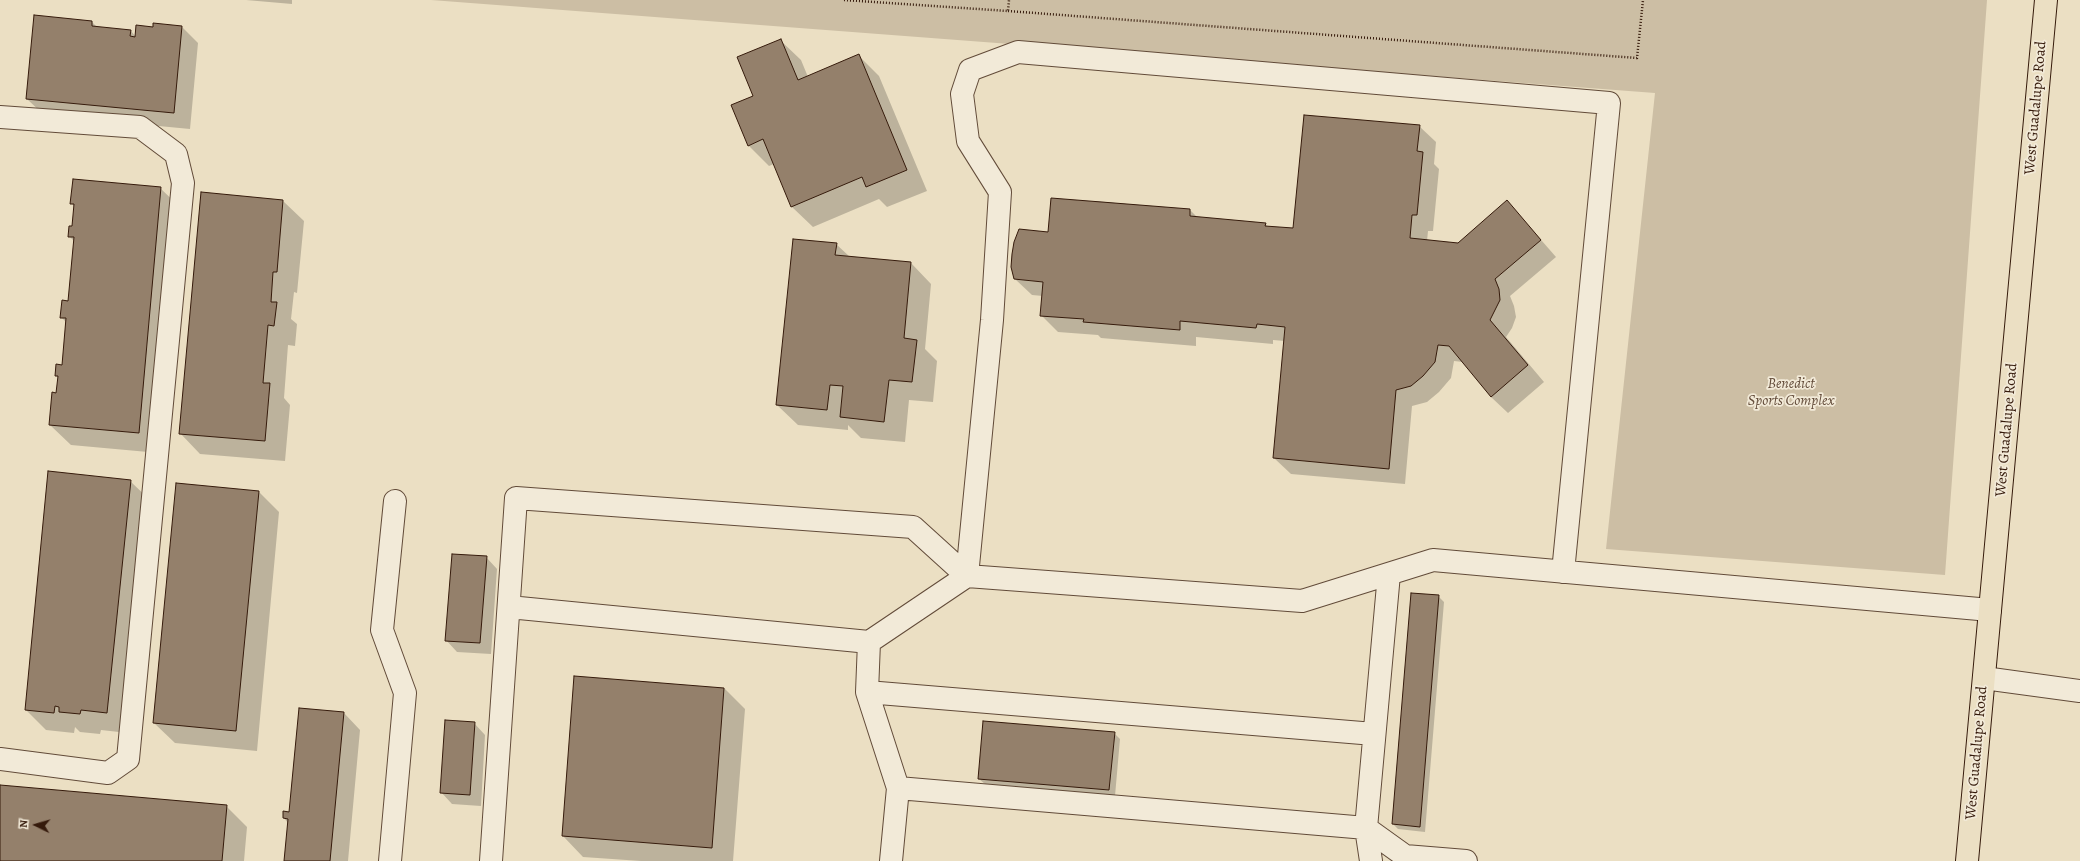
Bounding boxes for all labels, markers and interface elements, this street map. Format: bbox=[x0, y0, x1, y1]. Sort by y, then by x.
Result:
street label: West Guadalupe Road bbox=[2021, 40, 2051, 176]
street label: West Guadalupe Road bbox=[1992, 362, 2022, 498]
park label: Benedict Sports Complex bbox=[1748, 375, 1834, 410]
street label: West Guadalupe Road bbox=[1962, 685, 1992, 821]
north arrow bbox=[16, 805, 56, 845]
text: N bbox=[16, 819, 31, 829]

